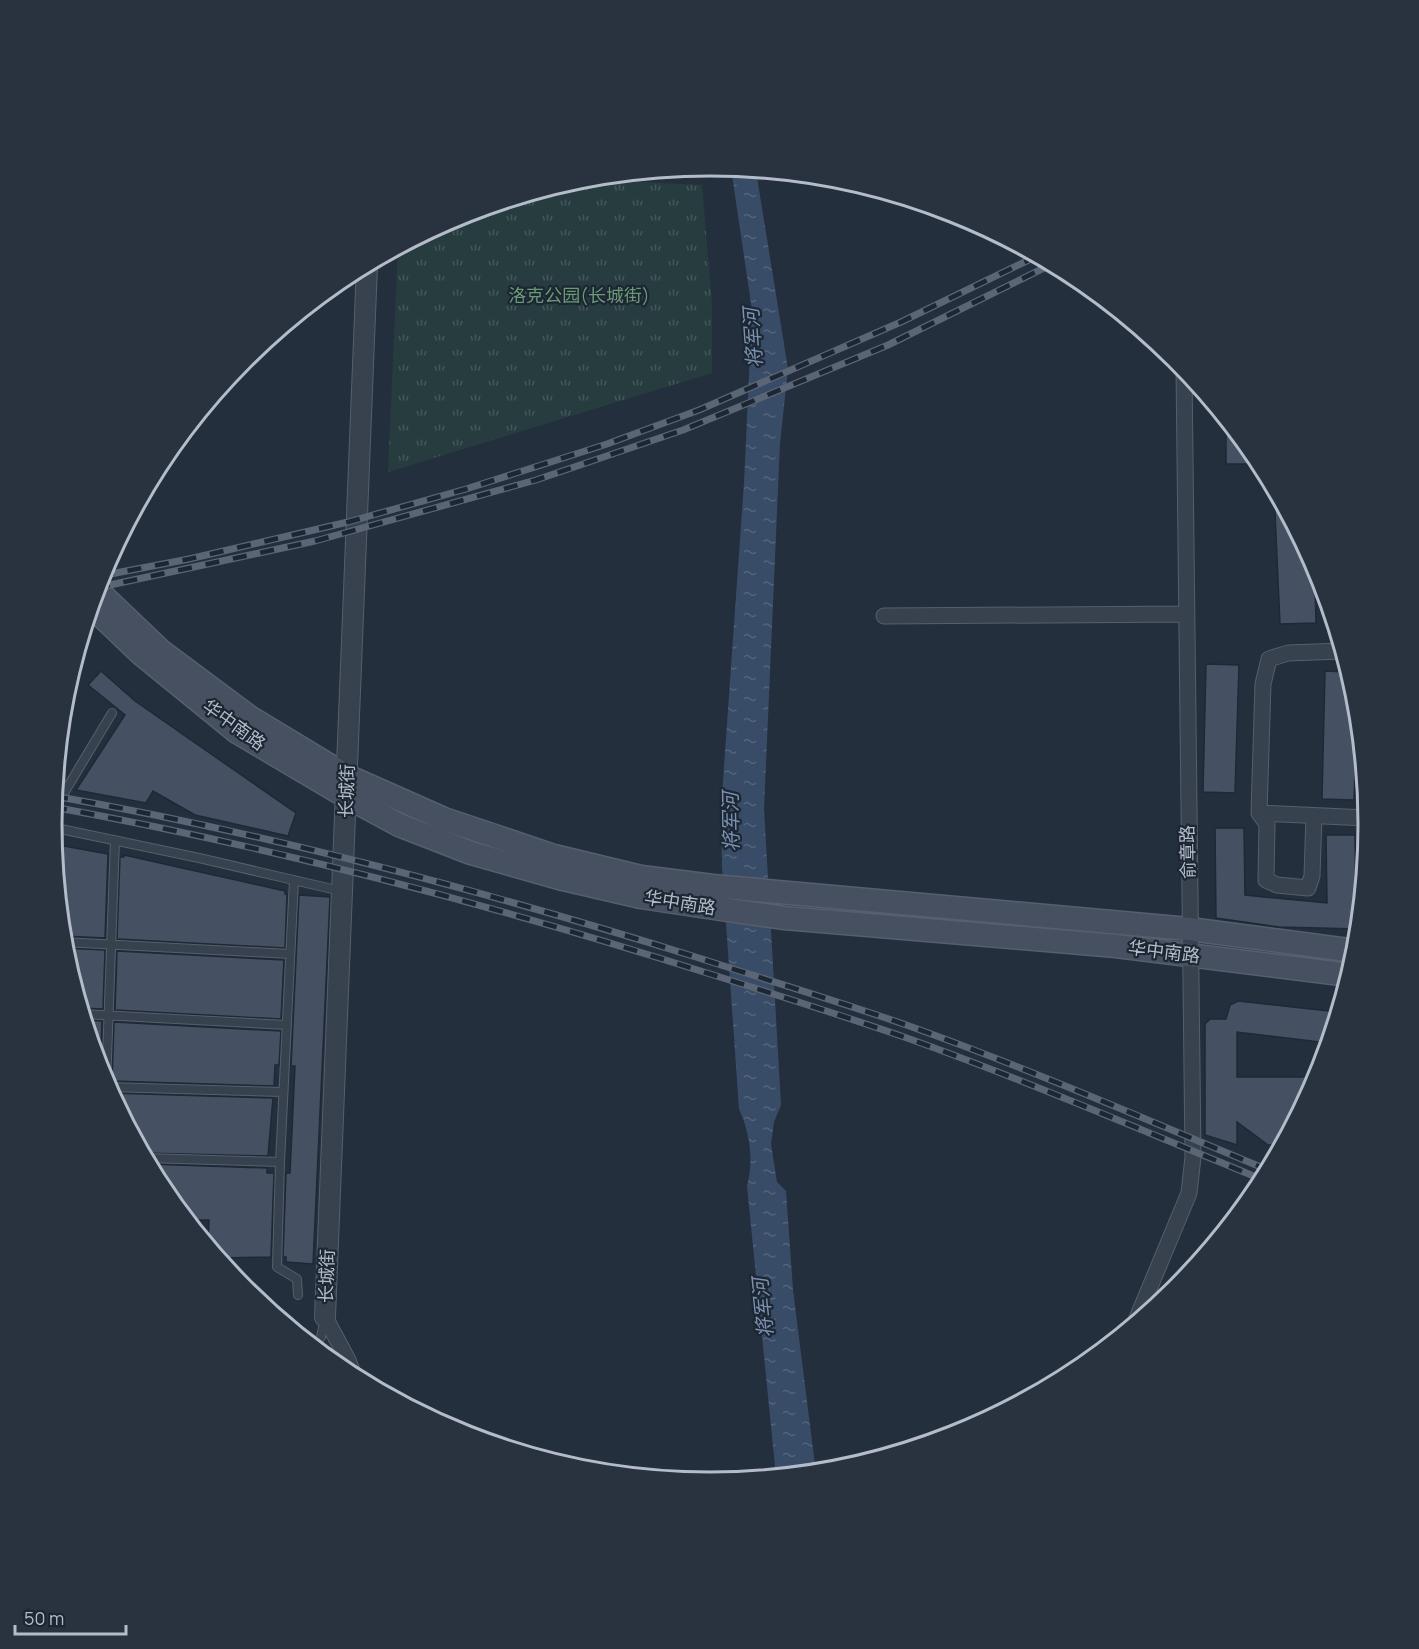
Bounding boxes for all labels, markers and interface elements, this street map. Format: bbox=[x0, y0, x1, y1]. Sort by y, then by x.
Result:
park label: 洛克公园(长城街) bbox=[508, 283, 650, 307]
water label: 将军河 bbox=[737, 303, 768, 369]
street label: 华中南路 bbox=[198, 693, 271, 755]
street label: 长城街 bbox=[333, 764, 359, 818]
water label: 将军河 bbox=[716, 788, 745, 852]
street label: 俞章路 bbox=[1175, 825, 1199, 879]
street label: 华中南路 bbox=[643, 885, 718, 919]
street label: 华中南路 bbox=[1127, 935, 1201, 967]
street label: 长城街 bbox=[313, 1249, 339, 1303]
water label: 将军河 bbox=[746, 1273, 779, 1339]
scale bar bbox=[15, 1598, 126, 1636]
text: 50 m bbox=[24, 1606, 64, 1630]

